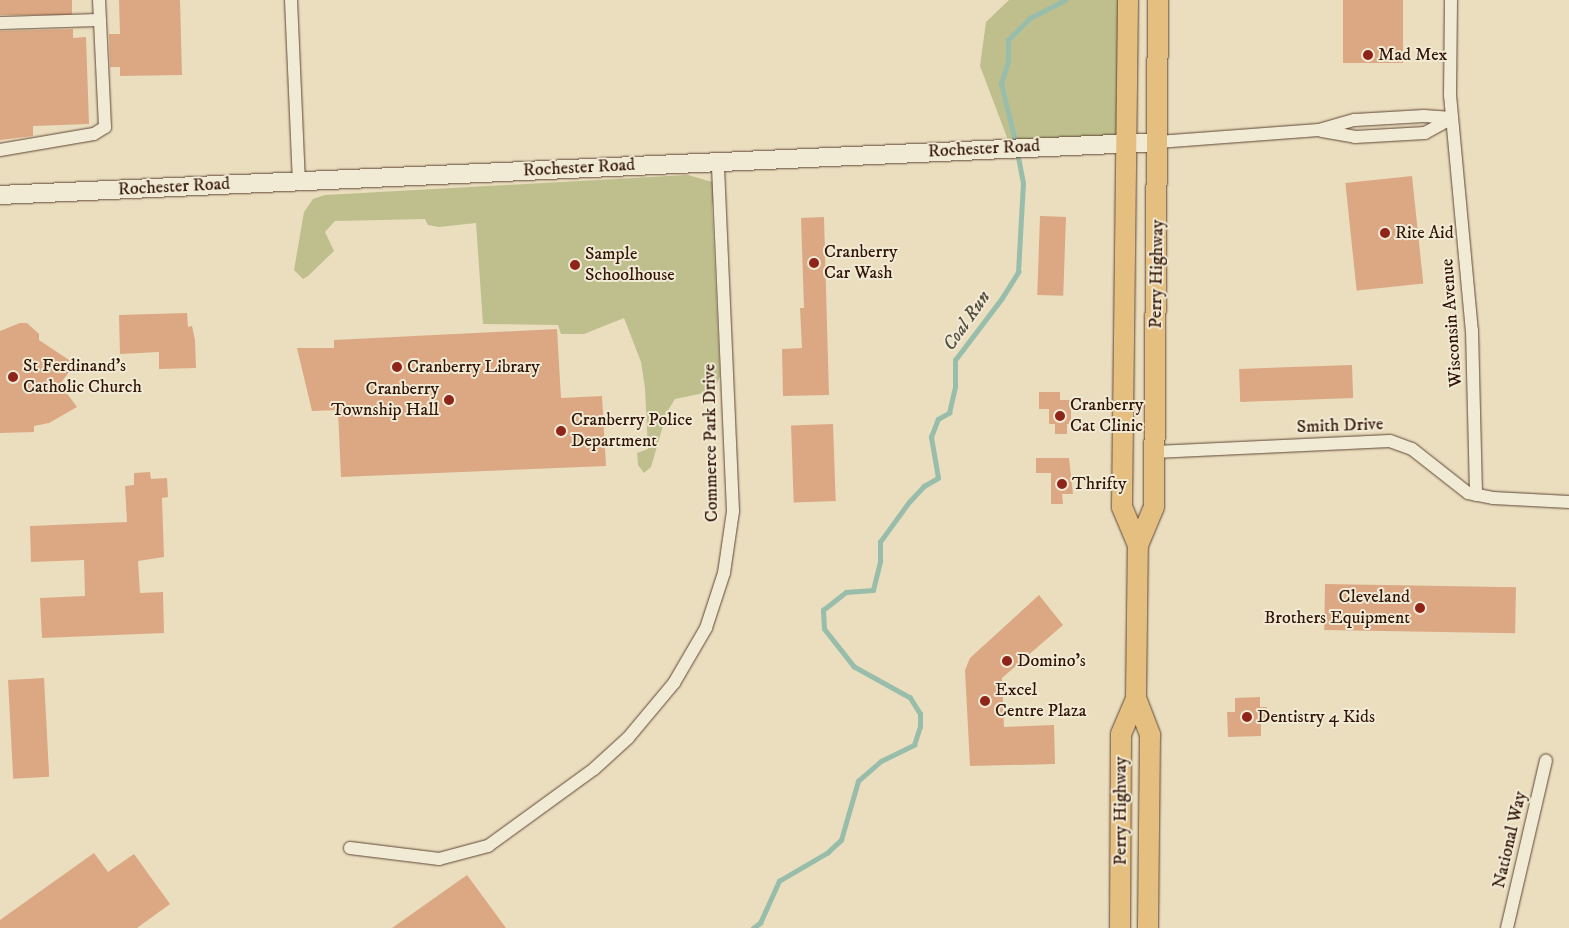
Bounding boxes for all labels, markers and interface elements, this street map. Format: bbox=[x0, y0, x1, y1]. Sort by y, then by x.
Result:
place label: Mad Mex bbox=[1378, 44, 1447, 66]
marker: Mad Mex bbox=[1362, 49, 1374, 61]
street label: Rochester Road bbox=[927, 135, 1041, 163]
street label: Rochester Road bbox=[522, 154, 636, 182]
street label: Rochester Road bbox=[117, 173, 231, 201]
street label: Perry Highway bbox=[1145, 219, 1169, 329]
place label: Rite Aid bbox=[1395, 222, 1454, 244]
marker: Rite Aid bbox=[1379, 227, 1391, 239]
place label: Cranberry Car Wash bbox=[824, 242, 897, 284]
place label: Sample Schoolhouse bbox=[585, 244, 675, 286]
marker: Cranberry Car Wash bbox=[808, 257, 820, 269]
street label: Wisconsin Avenue bbox=[1437, 258, 1467, 388]
marker: Sample Schoolhouse bbox=[569, 259, 581, 271]
water label: Coal Run bbox=[938, 287, 996, 355]
place label: St Ferdinand's Catholic Church bbox=[23, 356, 142, 398]
place label: Cranberry Library bbox=[407, 356, 540, 378]
marker: Cranberry Library bbox=[391, 361, 403, 373]
street label: Commerce Park Drive bbox=[699, 364, 723, 522]
marker: St Ferdinand's Catholic Church bbox=[7, 371, 19, 383]
place label: Cranberry Township Hall bbox=[331, 379, 439, 422]
marker: Cranberry Township Hall bbox=[443, 394, 455, 406]
place label: Cranberry Cat Clinic bbox=[1070, 395, 1143, 438]
place label: Cranberry Police Department bbox=[571, 410, 692, 452]
marker: Cranberry Cat Clinic bbox=[1054, 410, 1066, 422]
street label: Smith Drive bbox=[1296, 414, 1384, 438]
marker: Cranberry Police Department bbox=[555, 425, 567, 437]
place label: Thrifty bbox=[1072, 473, 1126, 495]
marker: Thrifty bbox=[1056, 478, 1068, 490]
place label: Cleveland Brothers Equipment bbox=[1264, 587, 1410, 630]
marker: Cleveland Brothers Equipment bbox=[1414, 602, 1426, 614]
place label: Domino's bbox=[1017, 650, 1086, 672]
marker: Domino's bbox=[1001, 655, 1013, 667]
place label: Excel Centre Plaza bbox=[995, 680, 1086, 722]
marker: Excel Centre Plaza bbox=[979, 695, 991, 707]
place label: Dentistry 4 Kids bbox=[1257, 706, 1375, 728]
marker: Dentistry 4 Kids bbox=[1241, 711, 1253, 723]
street label: Perry Highway bbox=[1110, 757, 1132, 865]
street label: National Way bbox=[1488, 789, 1532, 891]

